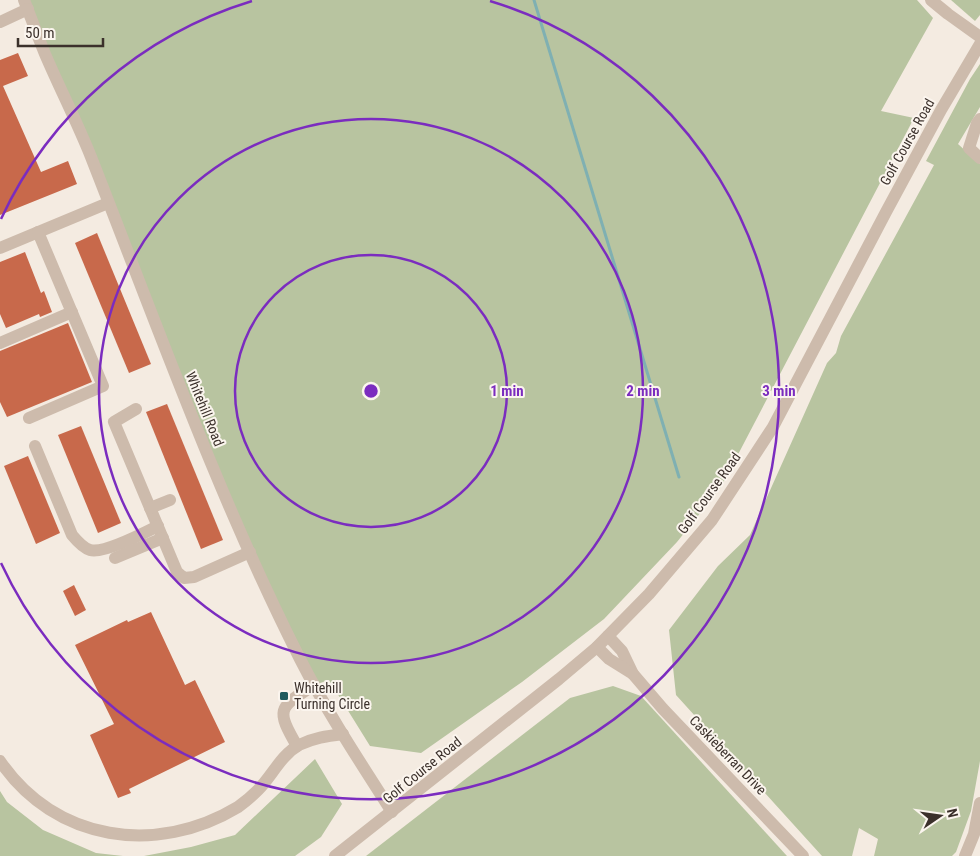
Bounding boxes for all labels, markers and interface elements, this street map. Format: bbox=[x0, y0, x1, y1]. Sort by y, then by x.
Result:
scale bar bbox=[18, 15, 102, 47]
text: 50 m bbox=[25, 24, 55, 42]
street label: Golf Course Road bbox=[877, 96, 937, 188]
street label: Whitehill Road bbox=[183, 369, 227, 449]
centre of rings bbox=[362, 382, 380, 400]
text: 1 min bbox=[490, 382, 524, 400]
text: 2 min bbox=[626, 382, 660, 400]
text: 3 min bbox=[762, 382, 796, 400]
street label: Golf Course Road bbox=[674, 449, 744, 537]
place label: Whitehill Turning Circle bbox=[294, 680, 371, 712]
marker: Whitehill Turning Circle bbox=[278, 690, 290, 702]
street label: Caskieberran Drive bbox=[686, 712, 770, 798]
street label: Golf Course Road bbox=[379, 733, 465, 807]
north arrow bbox=[915, 791, 965, 841]
text: N bbox=[944, 807, 961, 819]

